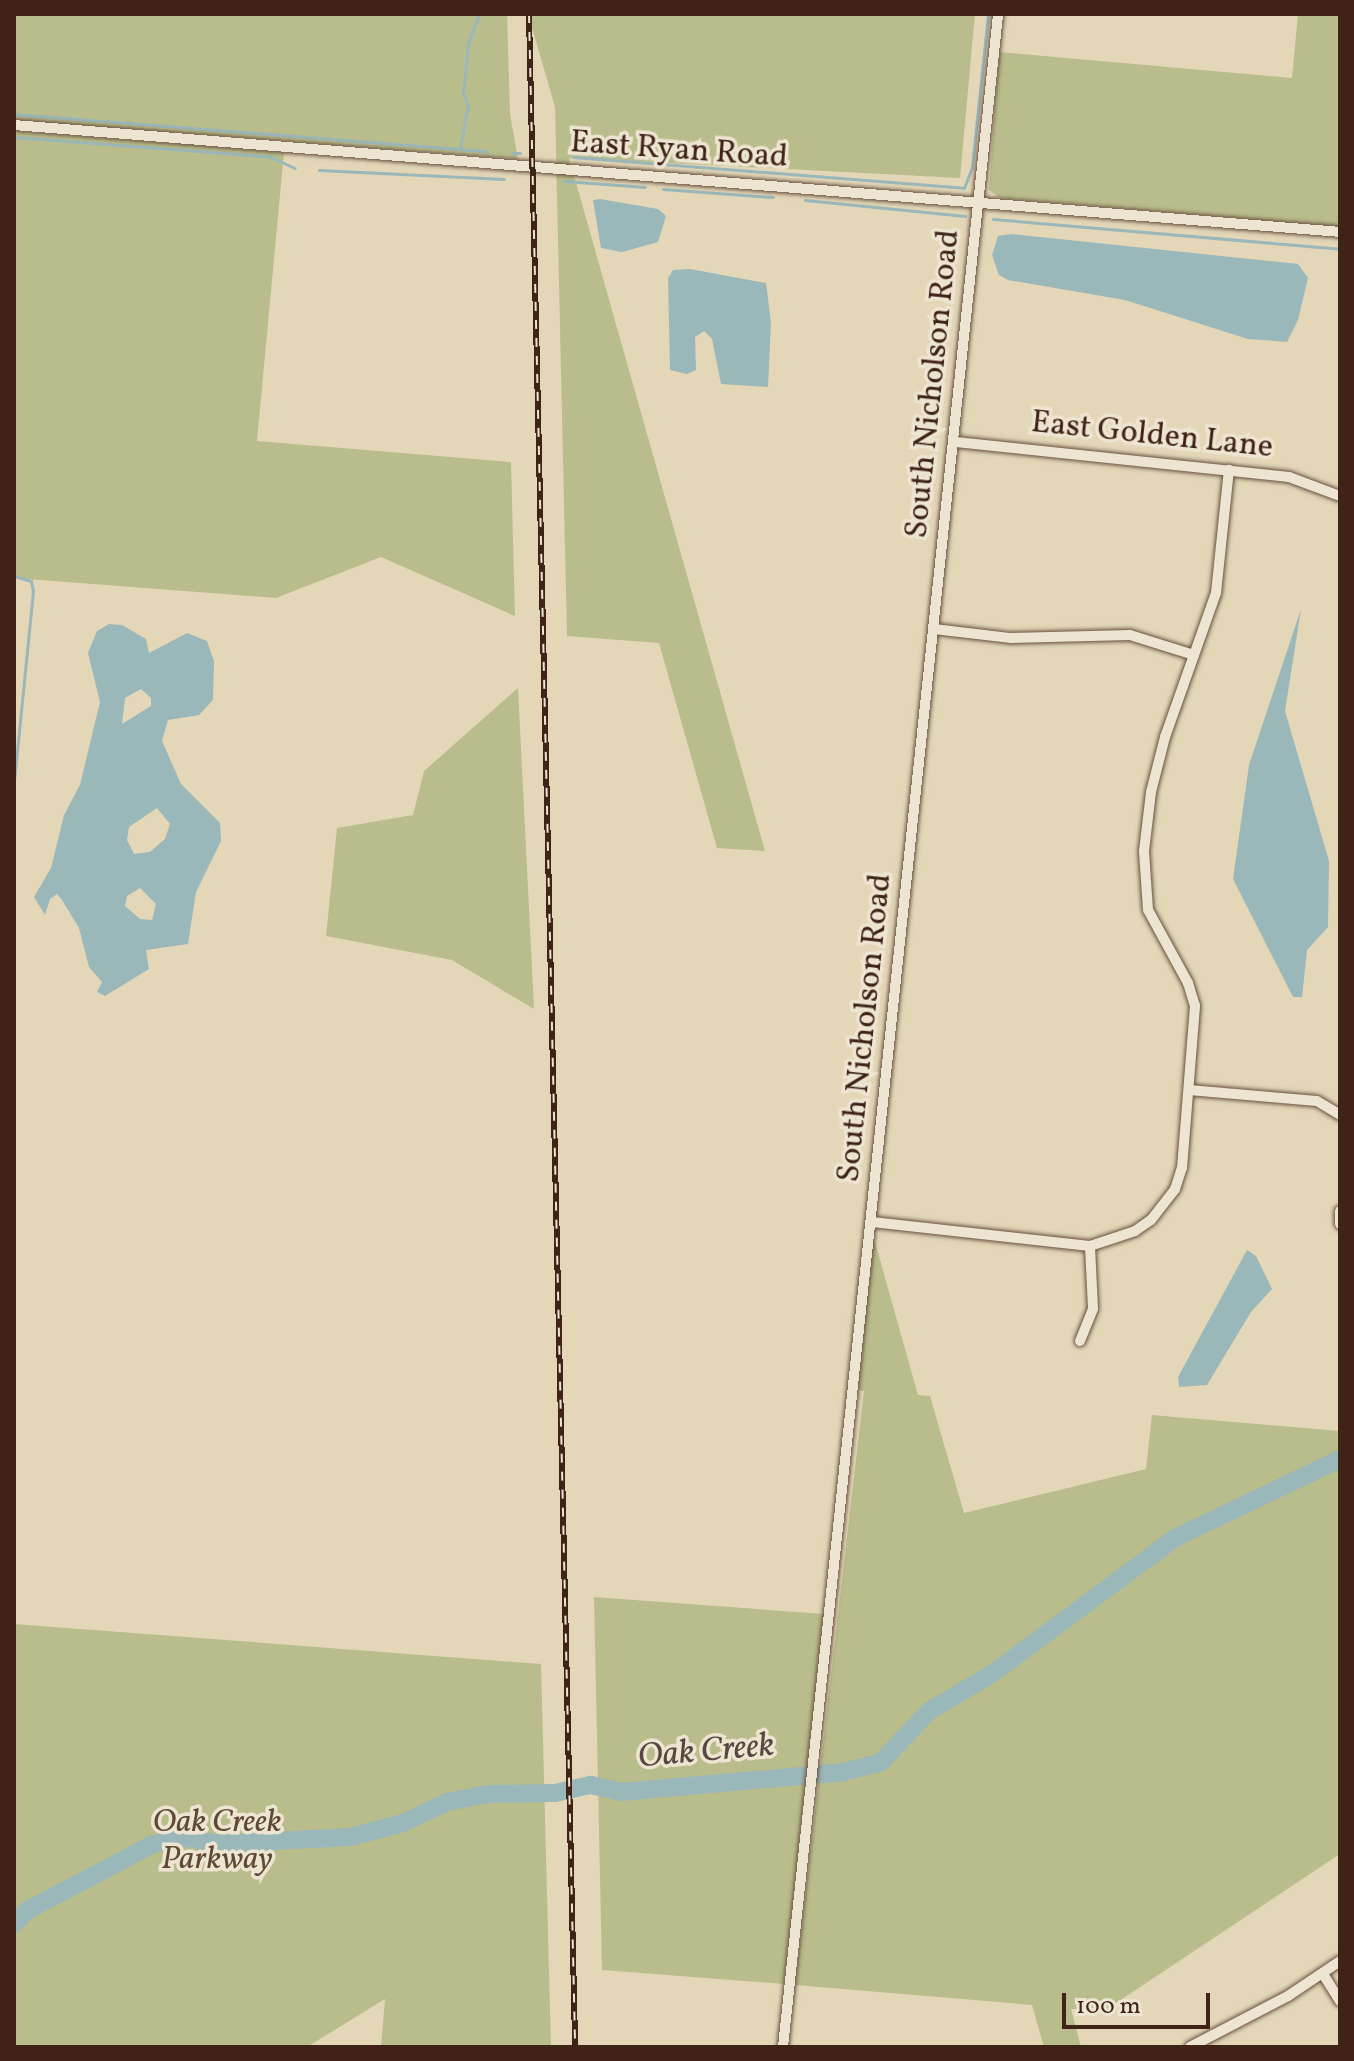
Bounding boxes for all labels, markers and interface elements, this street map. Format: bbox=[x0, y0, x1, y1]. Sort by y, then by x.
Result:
street label: East Ryan Road bbox=[569, 124, 789, 178]
street label: South Nicholson Road bbox=[899, 228, 969, 540]
street label: East Golden Lane bbox=[1029, 404, 1275, 468]
street label: South Nicholson Road bbox=[831, 872, 901, 1184]
water label: Oak Creek bbox=[636, 1726, 776, 1778]
park label: Oak Creek Parkway bbox=[153, 1805, 281, 1880]
scale bar bbox=[1066, 1977, 1214, 2027]
text: 100 m bbox=[1076, 1990, 1141, 2024]

